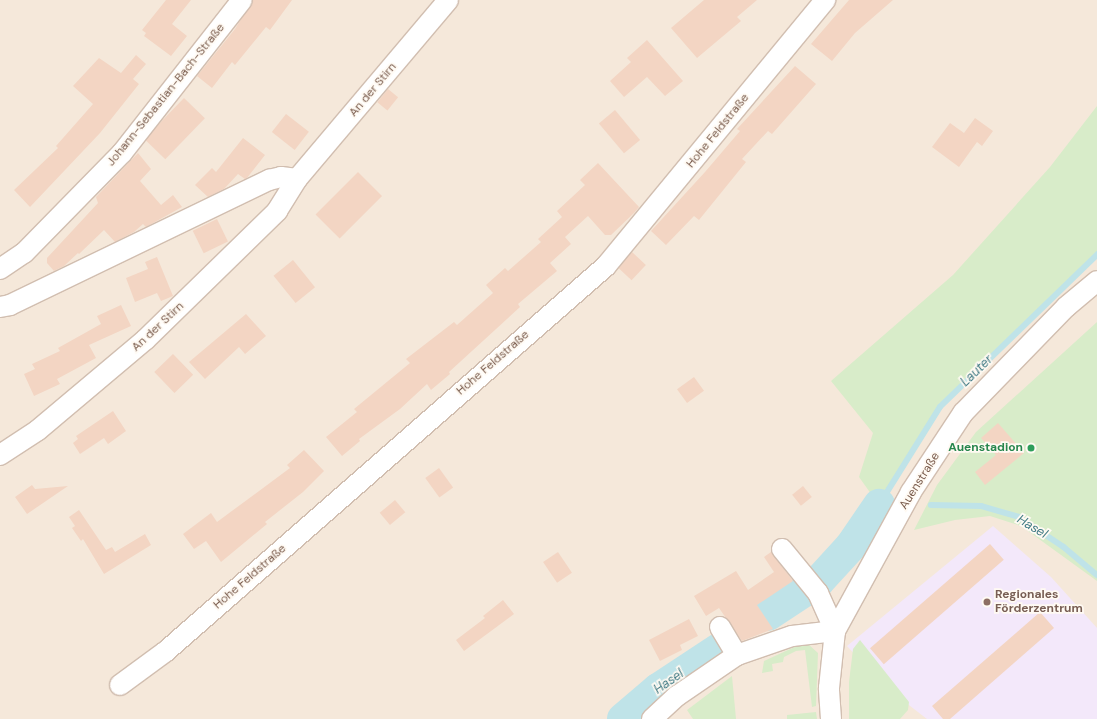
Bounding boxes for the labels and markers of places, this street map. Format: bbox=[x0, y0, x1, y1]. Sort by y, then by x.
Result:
place label: Auenstadion bbox=[948, 441, 1023, 455]
marker: Auenstadion bbox=[1026, 443, 1036, 453]
place label: Regionales Förderzentrum bbox=[995, 588, 1083, 616]
marker: Regionales Förderzentrum bbox=[982, 597, 992, 607]

